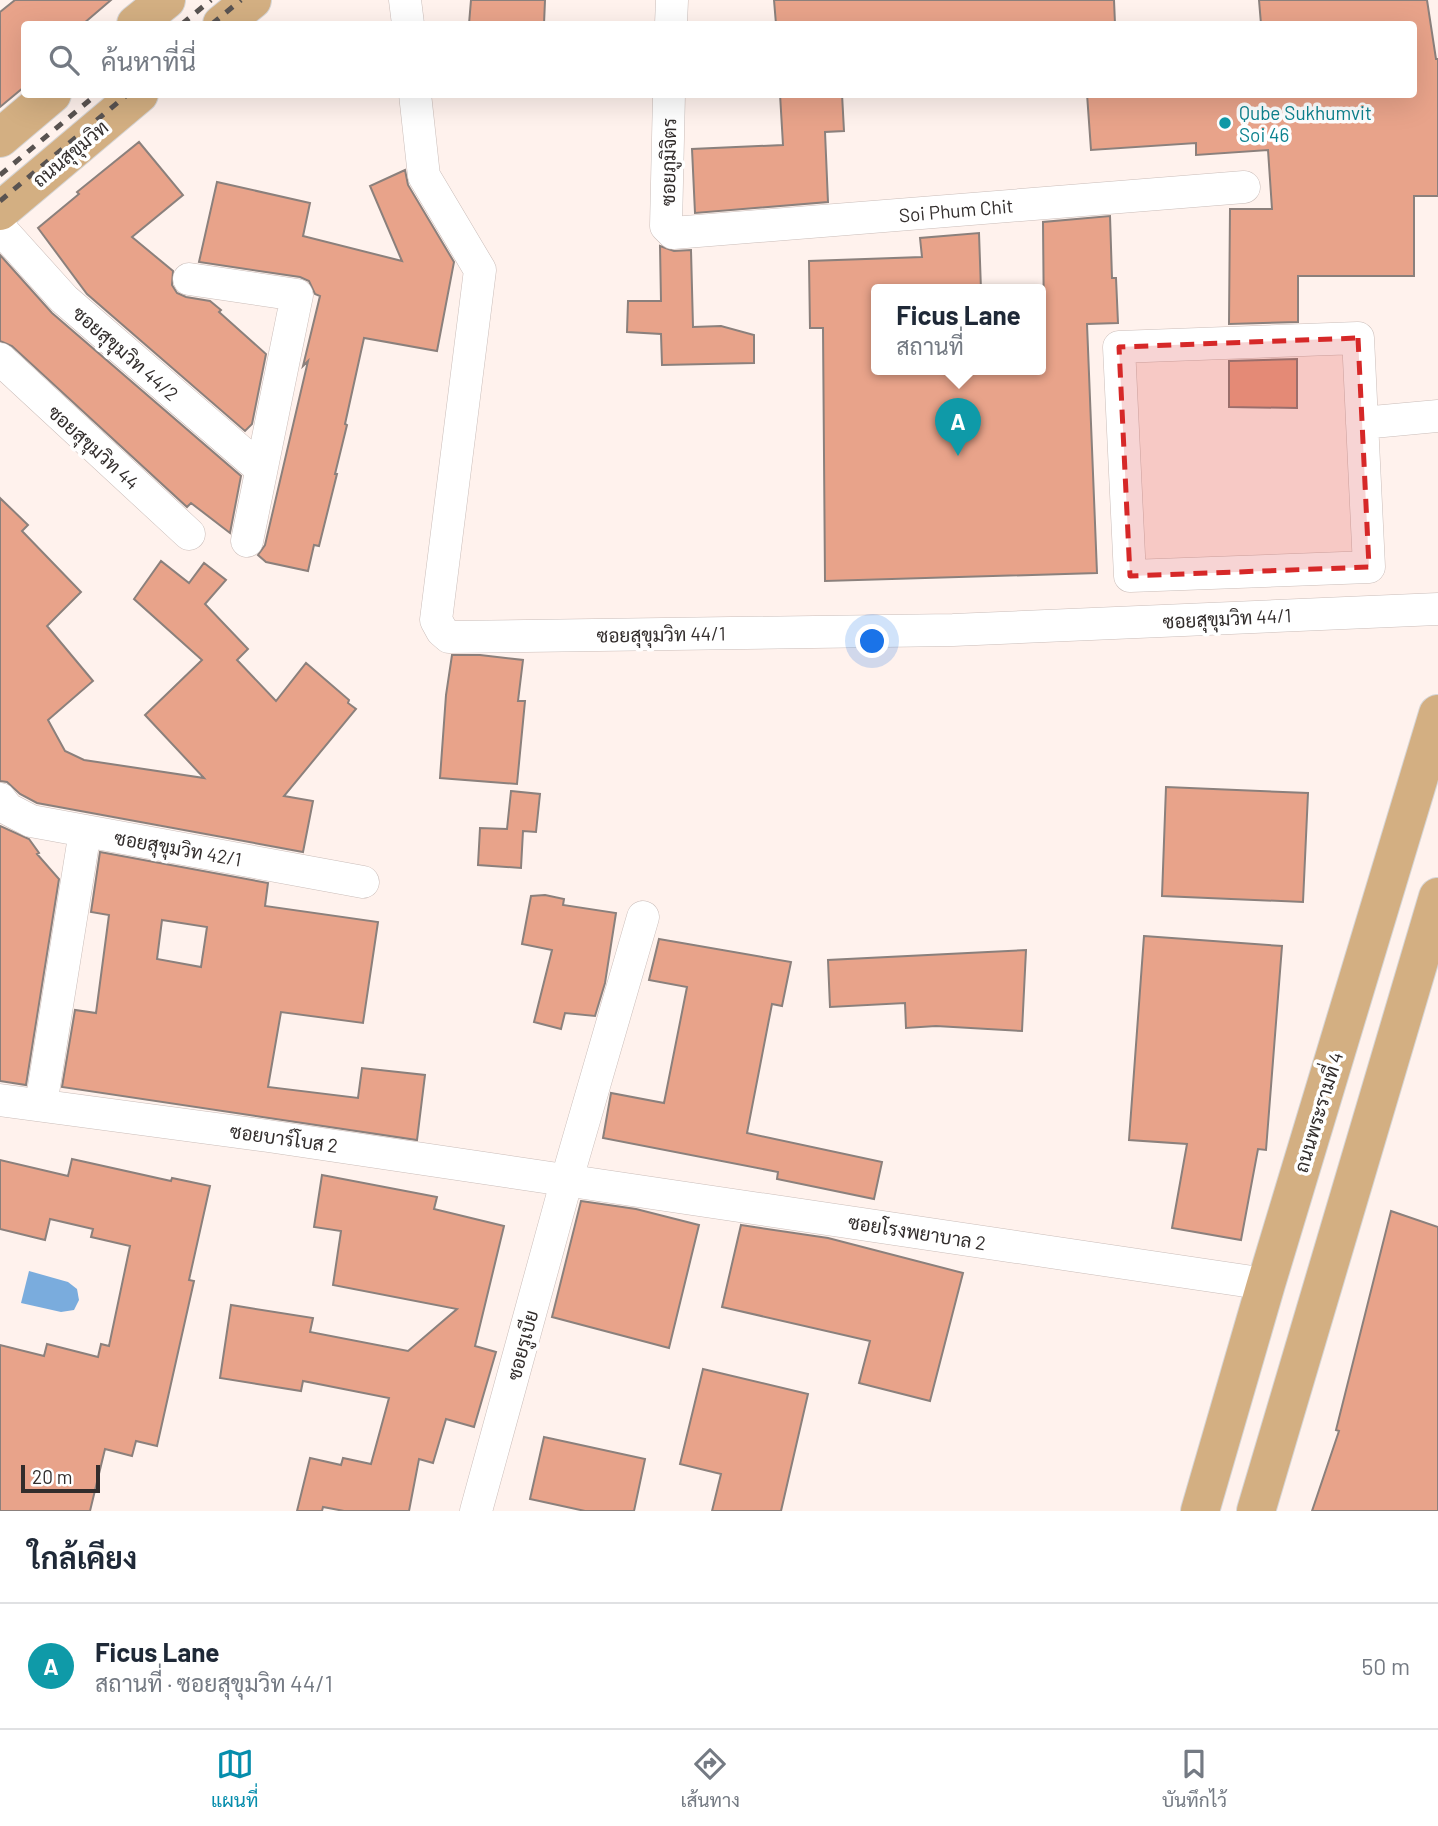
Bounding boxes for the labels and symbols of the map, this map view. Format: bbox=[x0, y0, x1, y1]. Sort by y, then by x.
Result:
place label: Qube Sukhumvit Soi 46 bbox=[1239, 101, 1372, 146]
street label: ถนนสุขุมวิท bbox=[28, 115, 114, 193]
marker: Qube Sukhumvit Soi 46 bbox=[1217, 115, 1233, 131]
street label: ซอยภูมิจิตร bbox=[656, 118, 683, 206]
street label: Soi Phum Chit bbox=[898, 194, 1014, 226]
street label: ซอยสุขุมวิท 44/2 bbox=[67, 301, 184, 407]
pin: A bbox=[935, 398, 981, 456]
street label: ซอยสุขุมวิท 44 bbox=[42, 400, 144, 495]
street label: ซอยสุขุมวิท 44/1 bbox=[1162, 603, 1292, 635]
street label: ซอยสุขุมวิท 44/1 bbox=[596, 621, 726, 649]
your location bbox=[855, 624, 889, 658]
street label: ซอยสุขุมวิท 42/1 bbox=[112, 826, 243, 872]
street label: ถนนพระรามที่ 4 bbox=[1284, 1047, 1347, 1175]
street label: ซอยบาร์โบส 2 bbox=[228, 1119, 340, 1157]
street label: ซอยโรงพยาบาล 2 bbox=[847, 1210, 987, 1254]
street label: ซอยรูเบีย bbox=[502, 1307, 545, 1383]
scale bar bbox=[21, 1462, 100, 1494]

